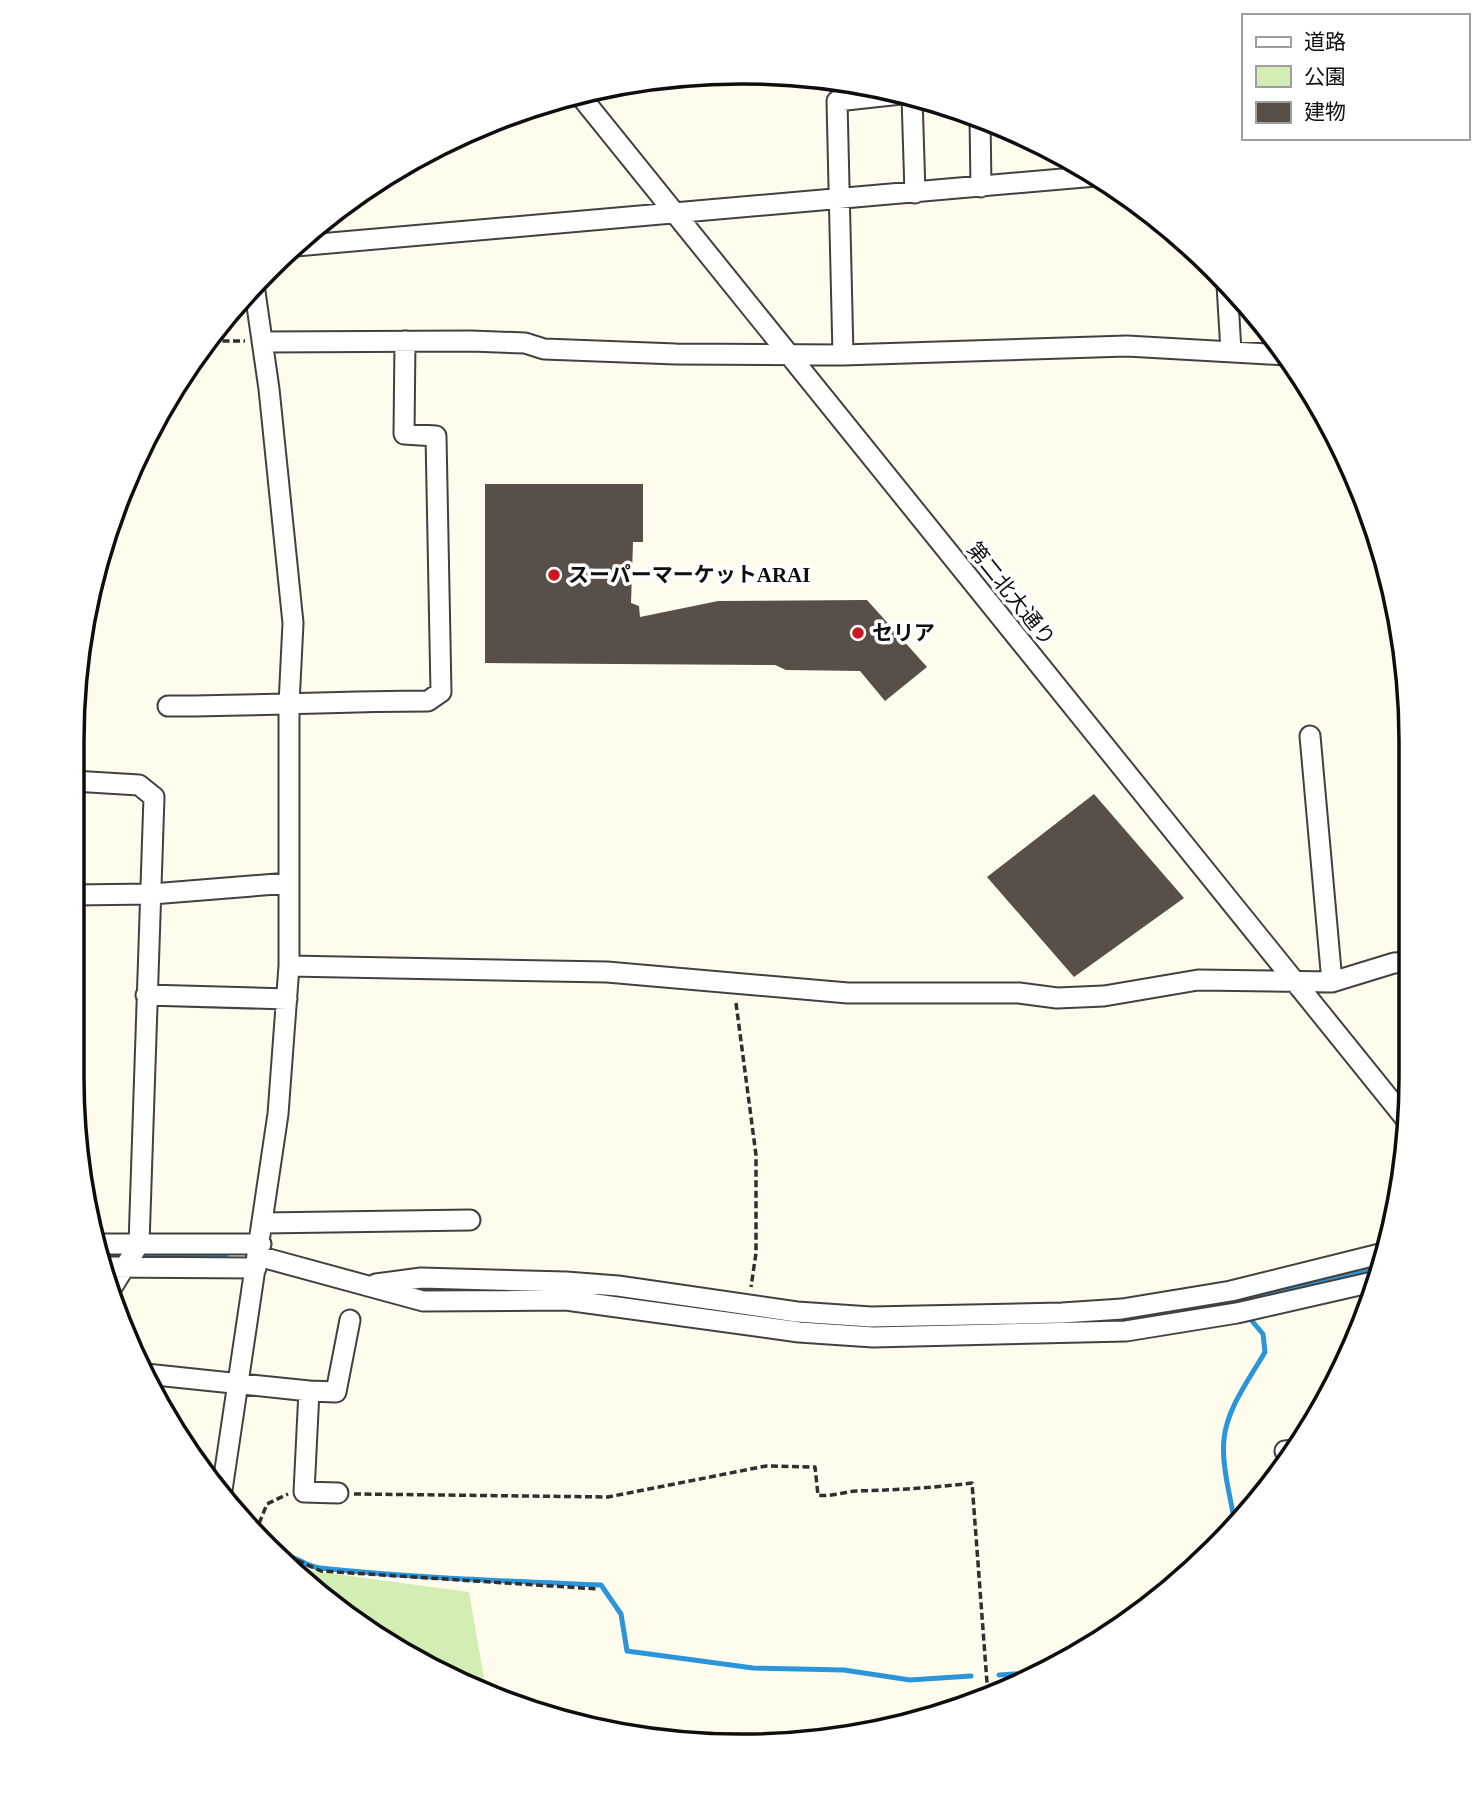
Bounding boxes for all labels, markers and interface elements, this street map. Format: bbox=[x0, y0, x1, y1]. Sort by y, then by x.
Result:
legend bbox=[1242, 14, 1469, 140]
text: 道路 bbox=[1304, 30, 1346, 54]
text: 公園 bbox=[1304, 65, 1346, 89]
text: 建物 bbox=[1304, 100, 1346, 124]
street label: 第二北大通り bbox=[962, 537, 1060, 651]
place label: スーパーマーケットARAI bbox=[568, 563, 810, 587]
marker: スーパーマーケットARAI bbox=[546, 567, 562, 583]
place label: セリア bbox=[872, 621, 935, 645]
marker: セリア bbox=[850, 625, 866, 641]

